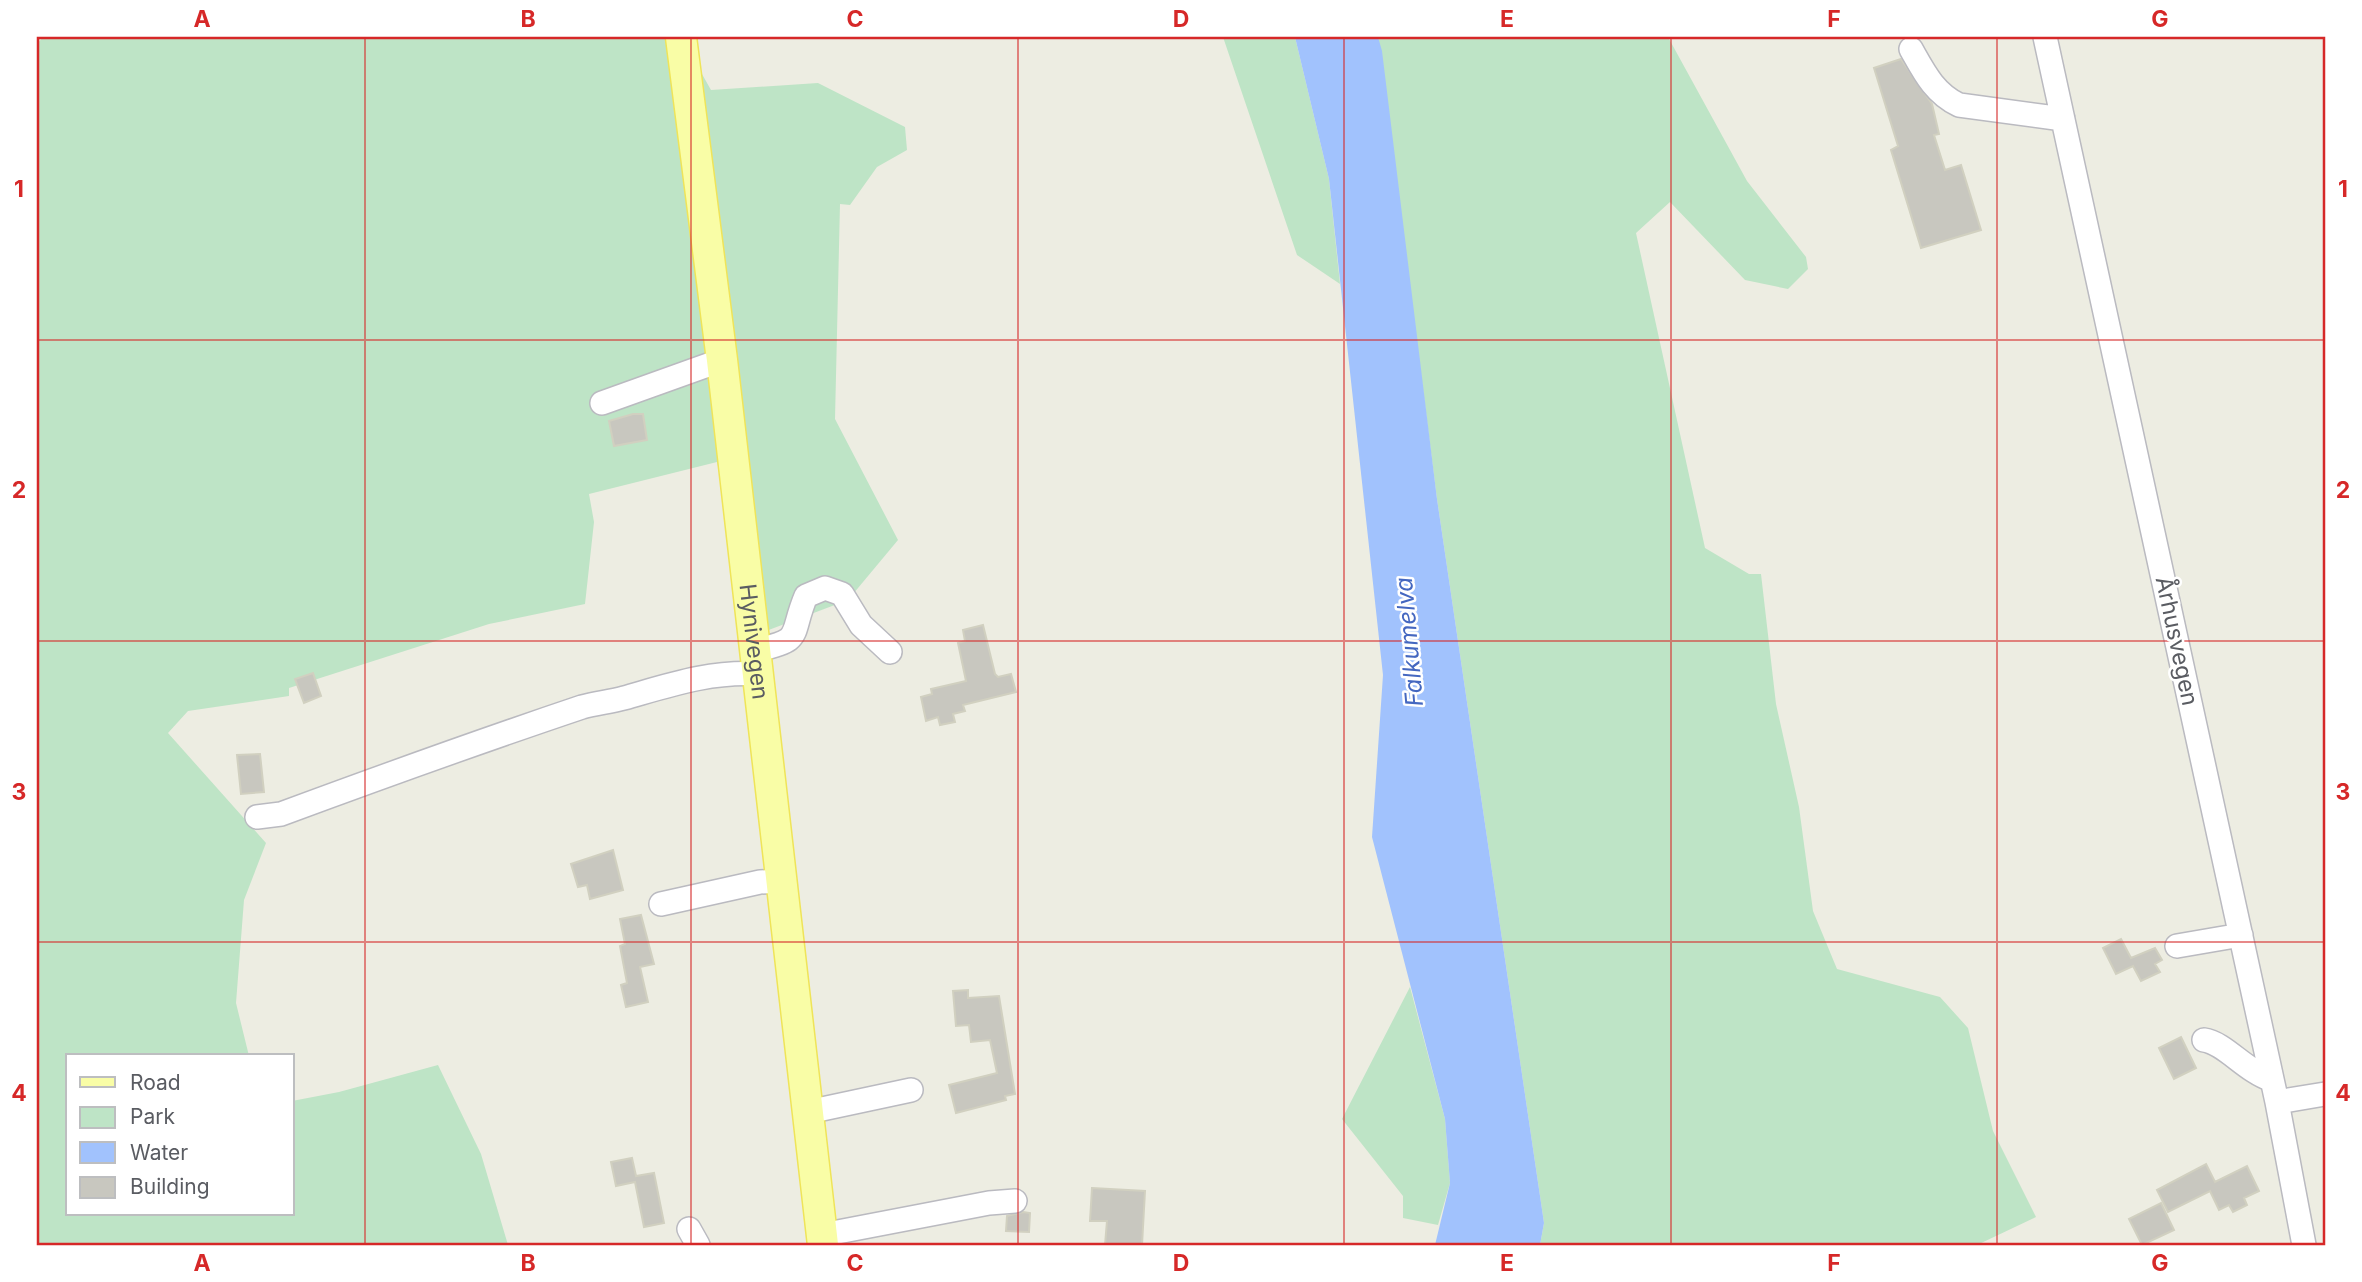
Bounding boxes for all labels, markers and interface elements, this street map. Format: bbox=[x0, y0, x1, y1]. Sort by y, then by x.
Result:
text: A bbox=[193, 5, 211, 33]
text: B bbox=[520, 5, 536, 33]
text: C bbox=[846, 5, 864, 33]
text: D bbox=[1173, 5, 1189, 33]
text: E bbox=[1500, 5, 1514, 33]
text: F bbox=[1827, 5, 1841, 33]
text: G bbox=[2151, 5, 2169, 33]
text: 1 bbox=[14, 175, 24, 203]
text: 1 bbox=[2338, 175, 2348, 203]
text: 2 bbox=[12, 476, 26, 504]
text: 2 bbox=[2336, 476, 2350, 504]
street label: Århusvegen bbox=[2150, 574, 2205, 708]
water label: Falkumelva bbox=[1389, 576, 1429, 708]
street label: Hynivegen bbox=[734, 582, 775, 701]
text: 3 bbox=[12, 778, 26, 806]
text: 3 bbox=[2336, 778, 2350, 806]
legend bbox=[66, 1054, 294, 1216]
text: Road bbox=[130, 1070, 181, 1095]
text: 4 bbox=[11, 1079, 27, 1107]
text: 4 bbox=[2335, 1079, 2351, 1107]
text: Park bbox=[130, 1104, 175, 1129]
text: Water bbox=[130, 1140, 188, 1165]
text: Building bbox=[130, 1174, 210, 1199]
text: A bbox=[193, 1249, 211, 1277]
text: B bbox=[520, 1249, 536, 1277]
text: C bbox=[846, 1249, 864, 1277]
text: D bbox=[1173, 1249, 1189, 1277]
text: E bbox=[1500, 1249, 1514, 1277]
text: F bbox=[1827, 1249, 1841, 1277]
text: G bbox=[2151, 1249, 2169, 1277]

